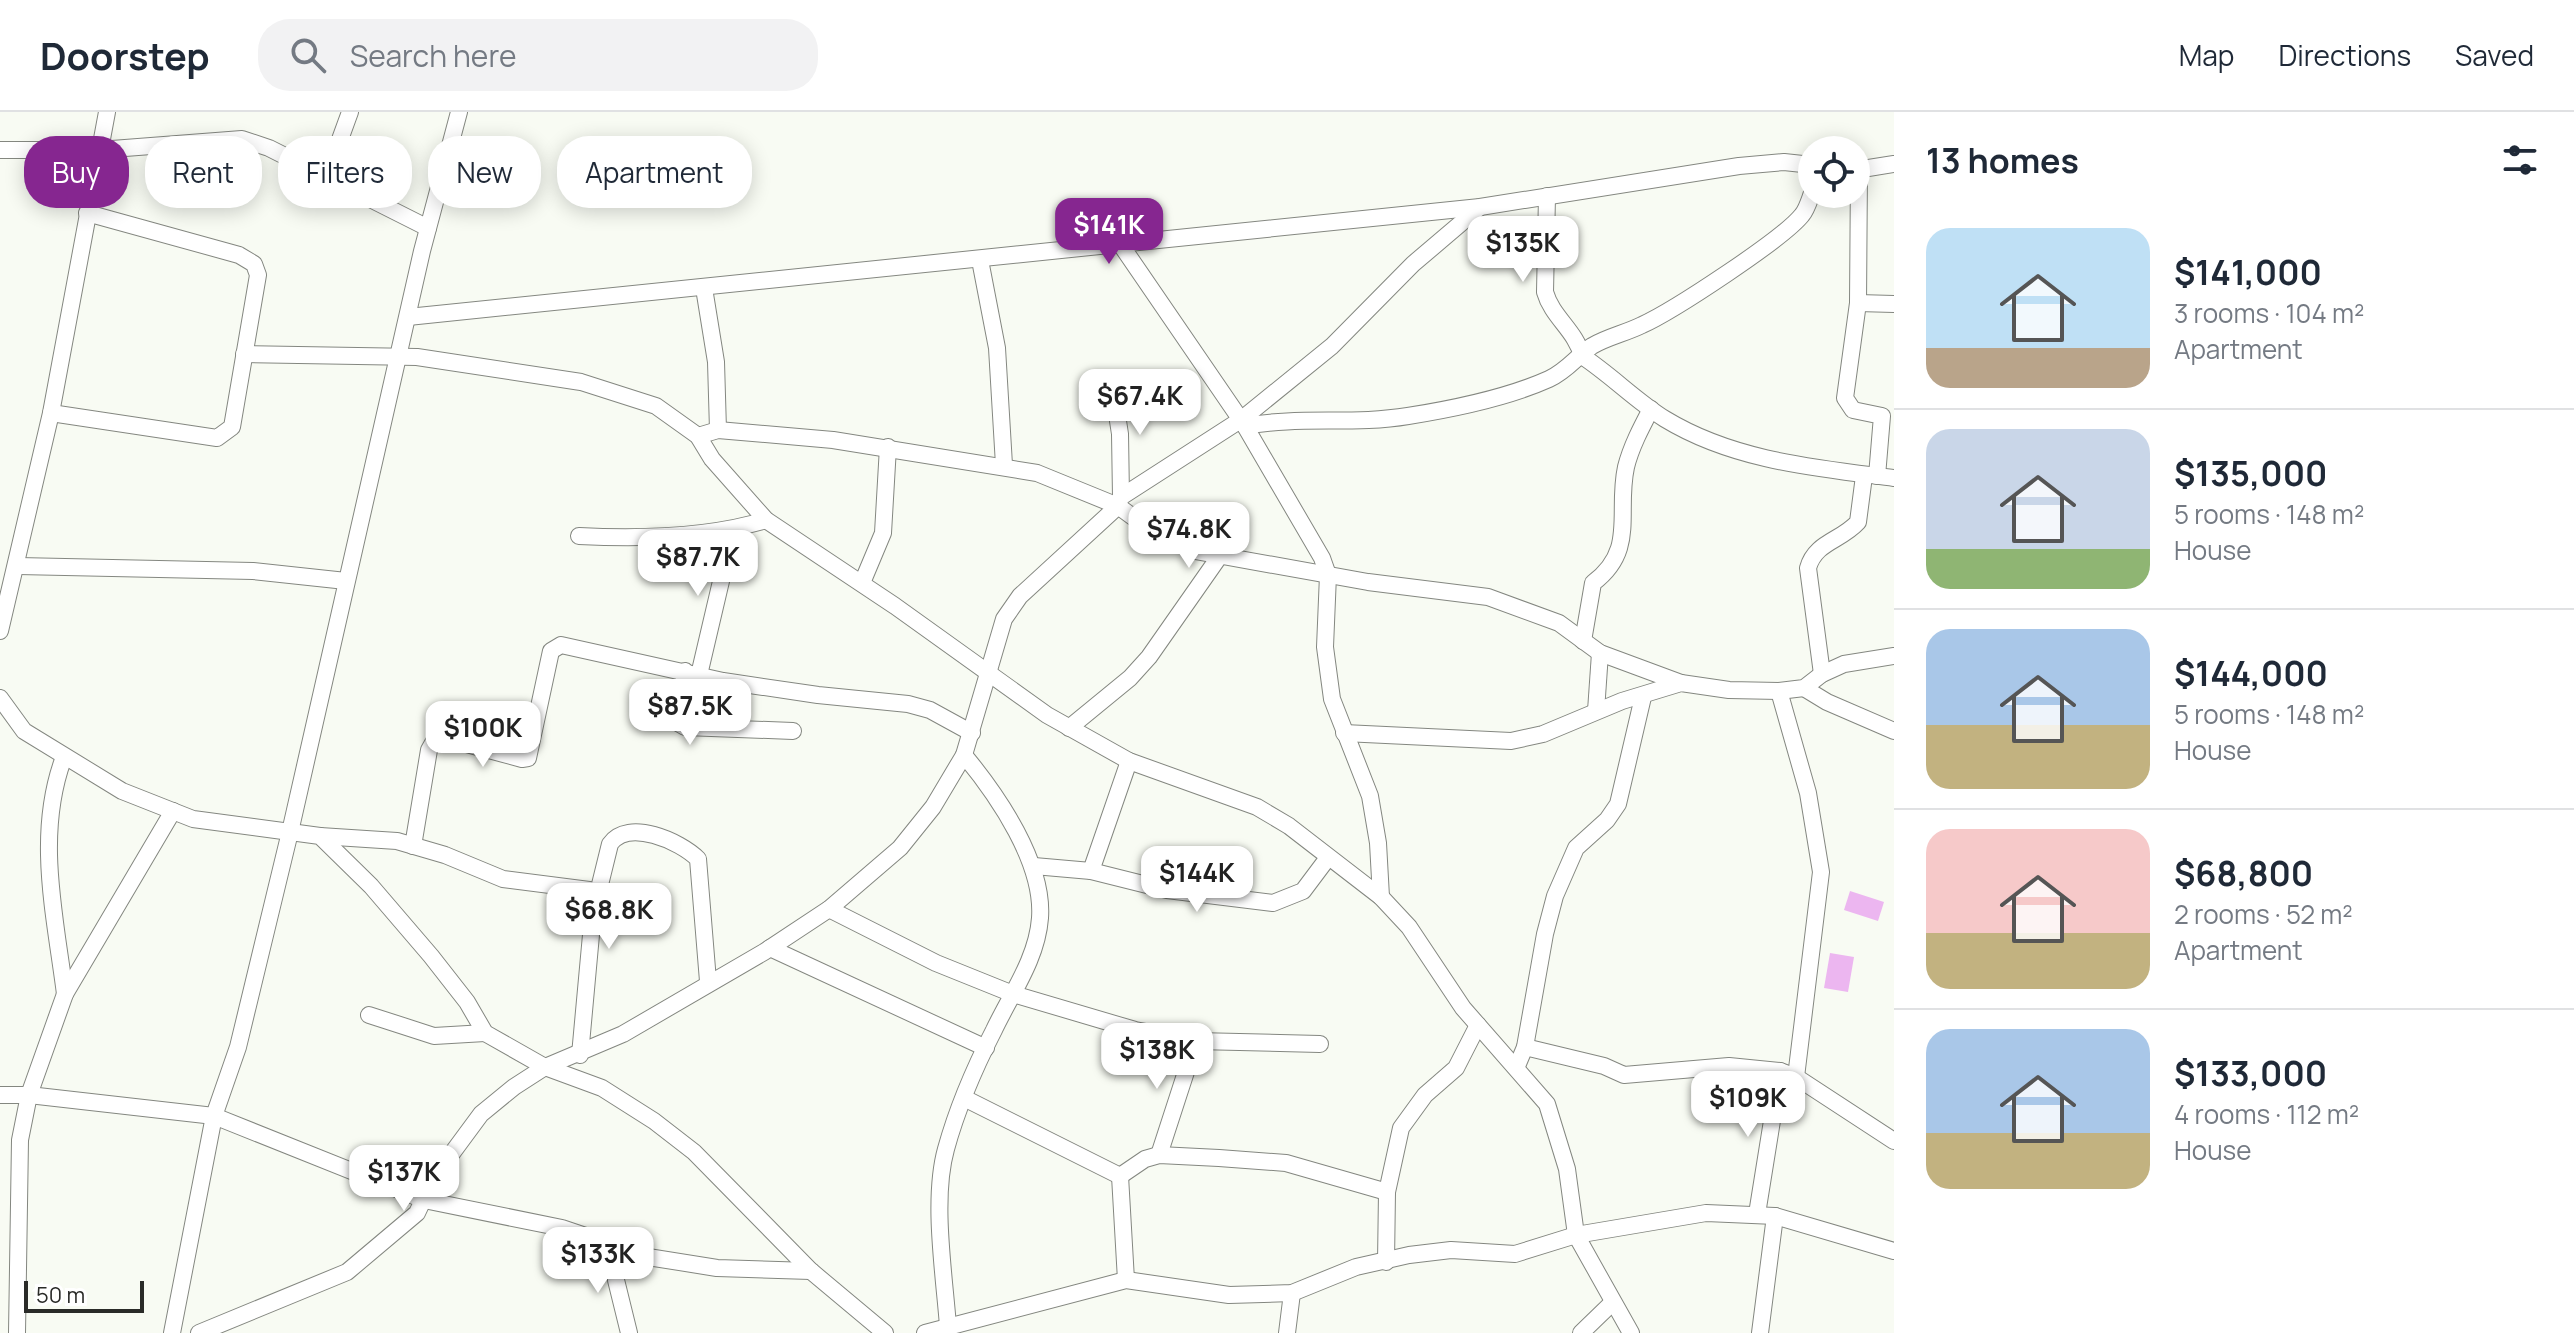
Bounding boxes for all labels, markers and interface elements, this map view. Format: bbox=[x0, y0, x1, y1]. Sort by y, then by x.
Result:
search box bbox=[258, 19, 818, 91]
text: Doorstep bbox=[40, 29, 210, 81]
icon: search bbox=[286, 33, 330, 77]
text: Search here bbox=[350, 35, 516, 76]
text: Map bbox=[2179, 36, 2234, 74]
text: Directions bbox=[2278, 36, 2411, 74]
text: Saved bbox=[2455, 36, 2534, 74]
chip: Buy bbox=[24, 136, 129, 208]
chip: Rent bbox=[145, 136, 262, 208]
chip: Filters bbox=[278, 136, 412, 208]
chip: New bbox=[428, 136, 541, 208]
chip: Apartment bbox=[557, 136, 752, 208]
map controls bbox=[1798, 136, 1870, 208]
button: locate bbox=[1798, 136, 1870, 208]
text: 13 homes bbox=[1926, 137, 2079, 183]
icon: filters bbox=[2498, 138, 2542, 182]
pin: $141K bbox=[1053, 198, 1165, 266]
text: $141K bbox=[1073, 206, 1145, 242]
pin: $135K bbox=[1467, 216, 1579, 284]
text: $135K bbox=[1486, 224, 1560, 260]
text: $141,000 bbox=[2174, 249, 2322, 295]
icon: home bbox=[1990, 260, 2086, 356]
text: 3 rooms · 104 m² bbox=[2174, 295, 2364, 331]
text: Apartment bbox=[2174, 331, 2303, 367]
pin: $67.4K bbox=[1075, 369, 1205, 437]
text: $67.4K bbox=[1097, 377, 1183, 413]
text: $135,000 bbox=[2174, 450, 2327, 496]
icon: home bbox=[1990, 461, 2086, 557]
text: 5 rooms · 148 m² bbox=[2174, 496, 2364, 532]
pin: $74.8K bbox=[1124, 502, 1254, 570]
text: $74.8K bbox=[1146, 510, 1232, 546]
pin: $87.7K bbox=[633, 530, 763, 598]
text: House bbox=[2174, 532, 2251, 568]
text: $87.7K bbox=[656, 538, 740, 574]
text: $144,000 bbox=[2174, 650, 2328, 696]
icon: home bbox=[1990, 661, 2086, 757]
pin: $87.5K bbox=[625, 679, 755, 747]
text: $87.5K bbox=[647, 687, 733, 723]
text: 5 rooms · 148 m² bbox=[2174, 696, 2364, 732]
pin: $100K bbox=[427, 701, 539, 769]
text: $100K bbox=[444, 709, 522, 745]
text: House bbox=[2174, 732, 2251, 768]
pin: $144K bbox=[1141, 846, 1253, 914]
text: $68,800 bbox=[2174, 850, 2313, 896]
text: $144K bbox=[1159, 854, 1235, 890]
icon: home bbox=[1990, 861, 2086, 957]
pin: $68.8K bbox=[544, 883, 674, 951]
text: $68.8K bbox=[564, 891, 654, 927]
text: 2 rooms · 52 m² bbox=[2174, 896, 2353, 932]
text: Apartment bbox=[2174, 932, 2303, 968]
pin: $138K bbox=[1101, 1023, 1213, 1091]
text: $138K bbox=[1119, 1031, 1195, 1067]
text: $133,000 bbox=[2174, 1050, 2327, 1096]
icon: home bbox=[1990, 1061, 2086, 1157]
pin: $109K bbox=[1692, 1071, 1804, 1139]
text: $109K bbox=[1709, 1079, 1787, 1115]
text: 4 rooms · 112 m² bbox=[2174, 1096, 2359, 1132]
text: House bbox=[2174, 1132, 2251, 1168]
pin: $137K bbox=[348, 1145, 460, 1213]
text: $137K bbox=[367, 1153, 441, 1189]
pin: $133K bbox=[542, 1227, 654, 1295]
text: $133K bbox=[561, 1235, 635, 1271]
scale bar bbox=[24, 1277, 144, 1313]
text: 50 m bbox=[36, 1280, 85, 1310]

